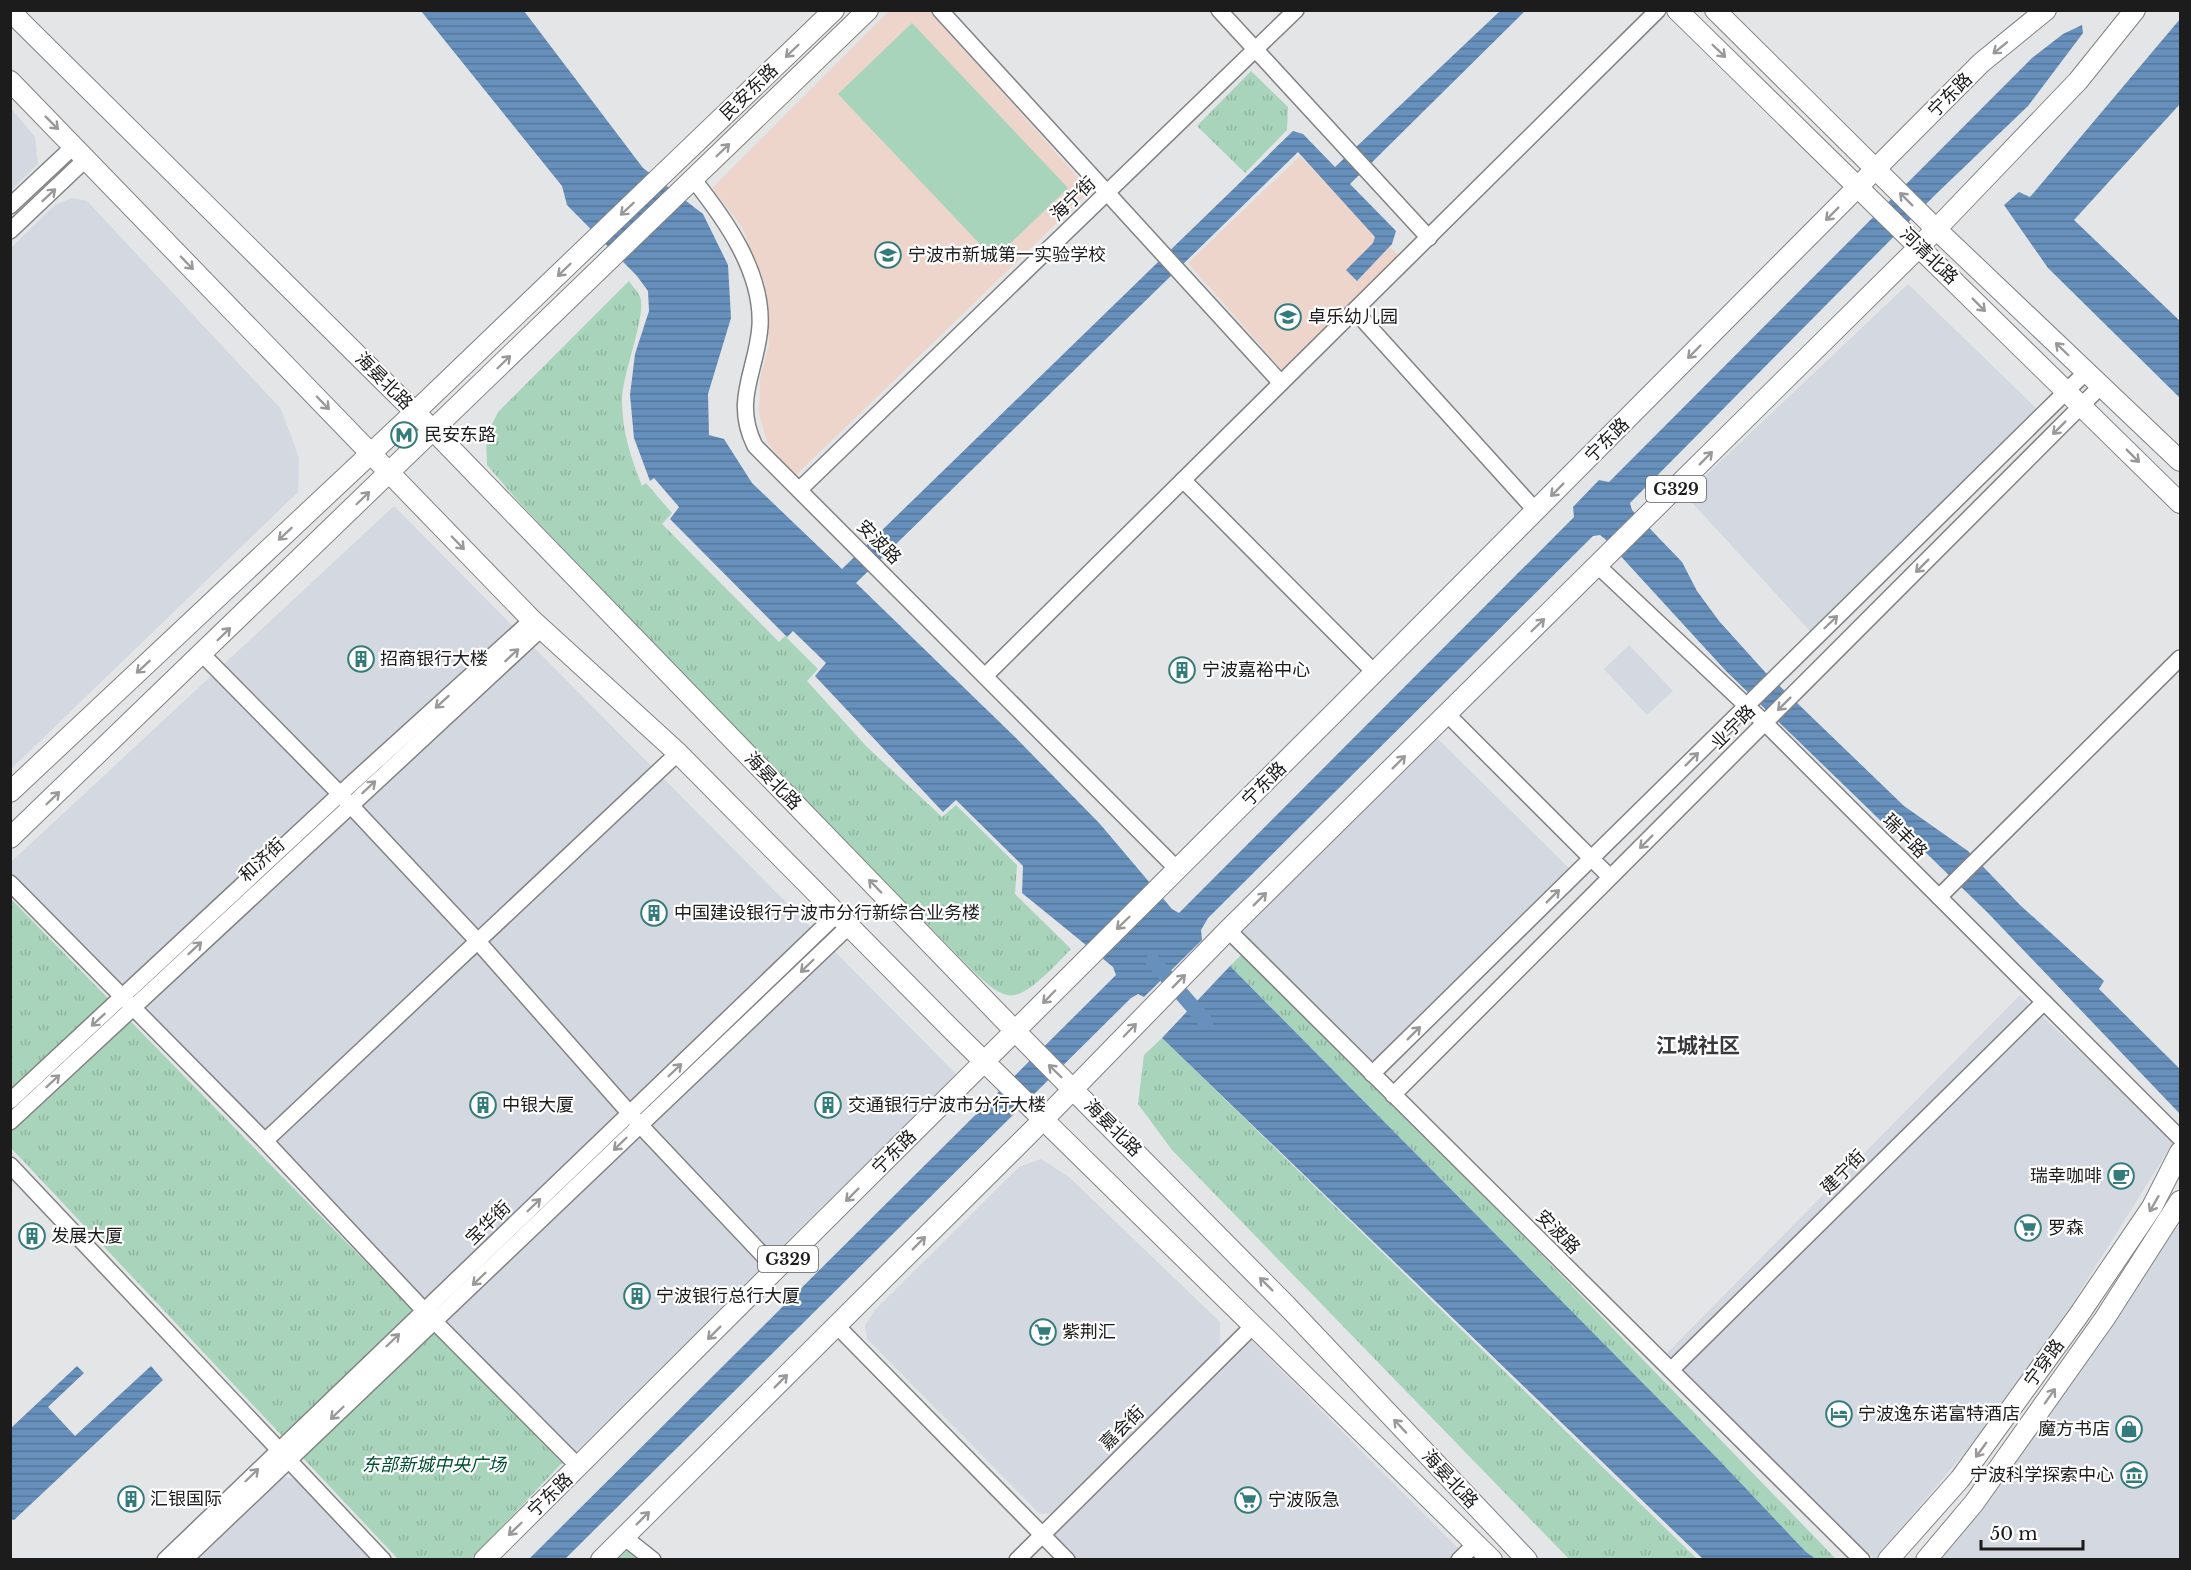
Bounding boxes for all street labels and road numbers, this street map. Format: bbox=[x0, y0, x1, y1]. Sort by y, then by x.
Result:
street label: 民安东路 bbox=[715, 59, 783, 125]
street label: 宁东路 bbox=[1923, 68, 1977, 122]
street label: 海宁街 bbox=[1046, 172, 1100, 226]
street label: 河清北路 bbox=[1895, 223, 1963, 289]
street label: 海晏北路 bbox=[351, 348, 417, 414]
street label: 宁东路 bbox=[1580, 413, 1634, 467]
road number: G329 bbox=[1646, 476, 1706, 502]
street label: 安波路 bbox=[852, 515, 906, 569]
street label: 业宁路 bbox=[1706, 700, 1760, 754]
street label: 海晏北路 bbox=[740, 747, 806, 815]
street label: 宁东路 bbox=[1237, 757, 1291, 811]
street label: 瑞丰路 bbox=[1878, 809, 1932, 863]
street label: 和济街 bbox=[235, 834, 289, 886]
street label: 海晏北路 bbox=[1080, 1095, 1146, 1161]
street label: 宁东路 bbox=[867, 1125, 921, 1179]
street label: 建宁街 bbox=[1816, 1145, 1870, 1199]
street label: 宝华街 bbox=[461, 1196, 515, 1250]
street label: 安波路 bbox=[1531, 1205, 1585, 1259]
road number: G329 bbox=[758, 1246, 818, 1272]
street label: 宁穿路 bbox=[2019, 1335, 2069, 1391]
street label: 嘉会街 bbox=[1095, 1401, 1149, 1455]
street label: 海晏北路 bbox=[1417, 1445, 1483, 1513]
street label: 宁东路 bbox=[523, 1468, 577, 1522]

